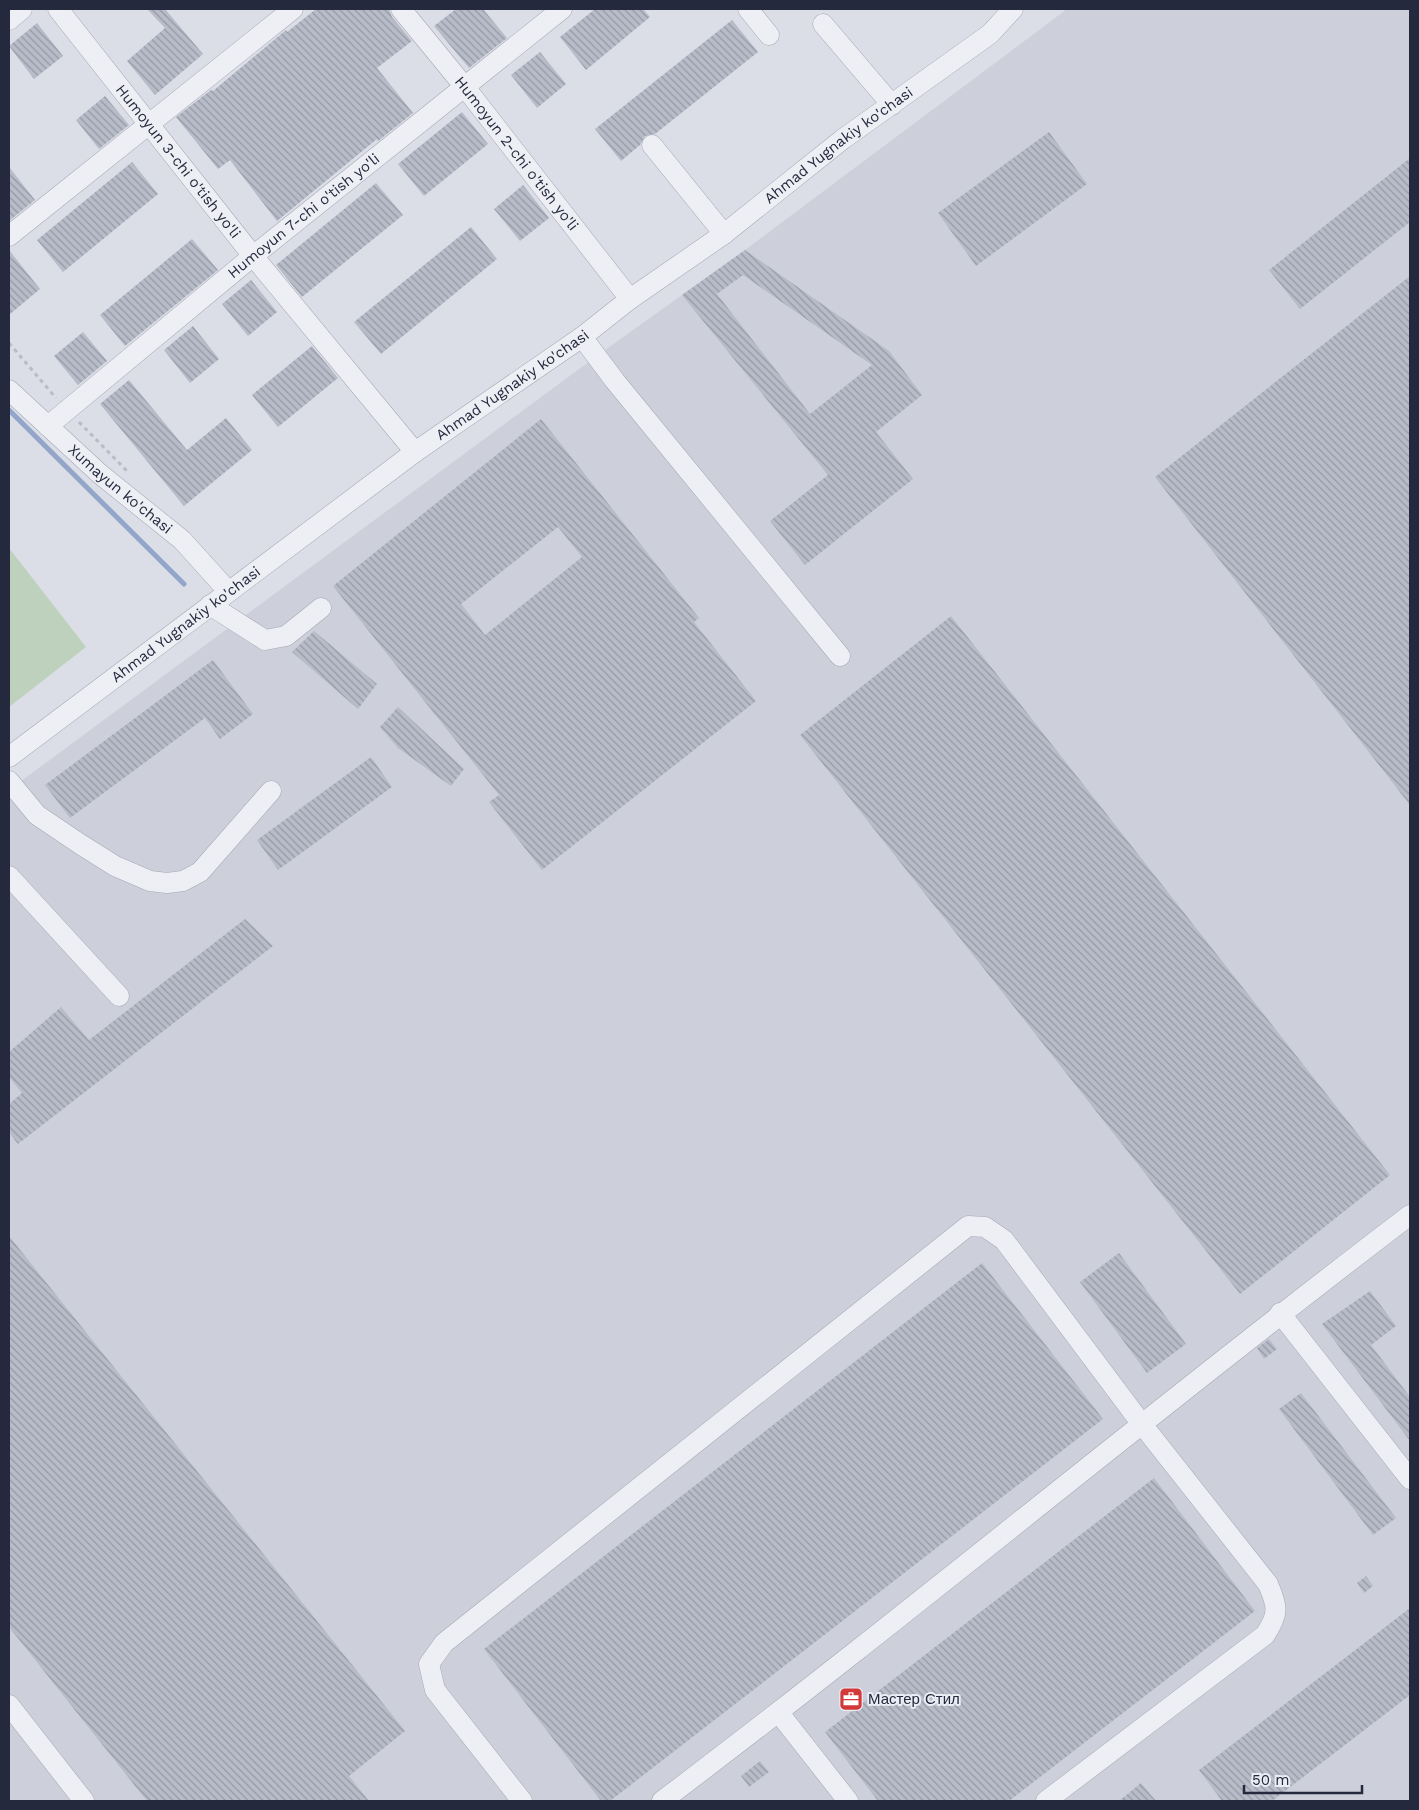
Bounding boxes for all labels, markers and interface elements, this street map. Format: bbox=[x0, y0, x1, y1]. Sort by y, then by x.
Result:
street label: Humoyun 2-chi o'tish yo'li bbox=[451, 73, 582, 234]
street label: Humoyun 3-chi o'tish yo'li bbox=[112, 81, 244, 242]
street label: Ahmad Yugnakiy ko'chasi bbox=[761, 83, 916, 207]
street label: Humoyun 7-chi o'tish yo'li bbox=[224, 149, 383, 282]
street label: Ahmad Yugnakiy ko'chasi bbox=[432, 326, 593, 444]
street label: Xumayun ko'chasi bbox=[65, 440, 176, 538]
street label: Ahmad Yugnakiy ko'chasi bbox=[108, 562, 264, 686]
office icon: Мастер Стил bbox=[838, 1686, 864, 1712]
place label: Мастер Стил bbox=[868, 1690, 960, 1708]
scale bar bbox=[1244, 1762, 1362, 1794]
text: 50 m bbox=[1252, 1771, 1289, 1789]

